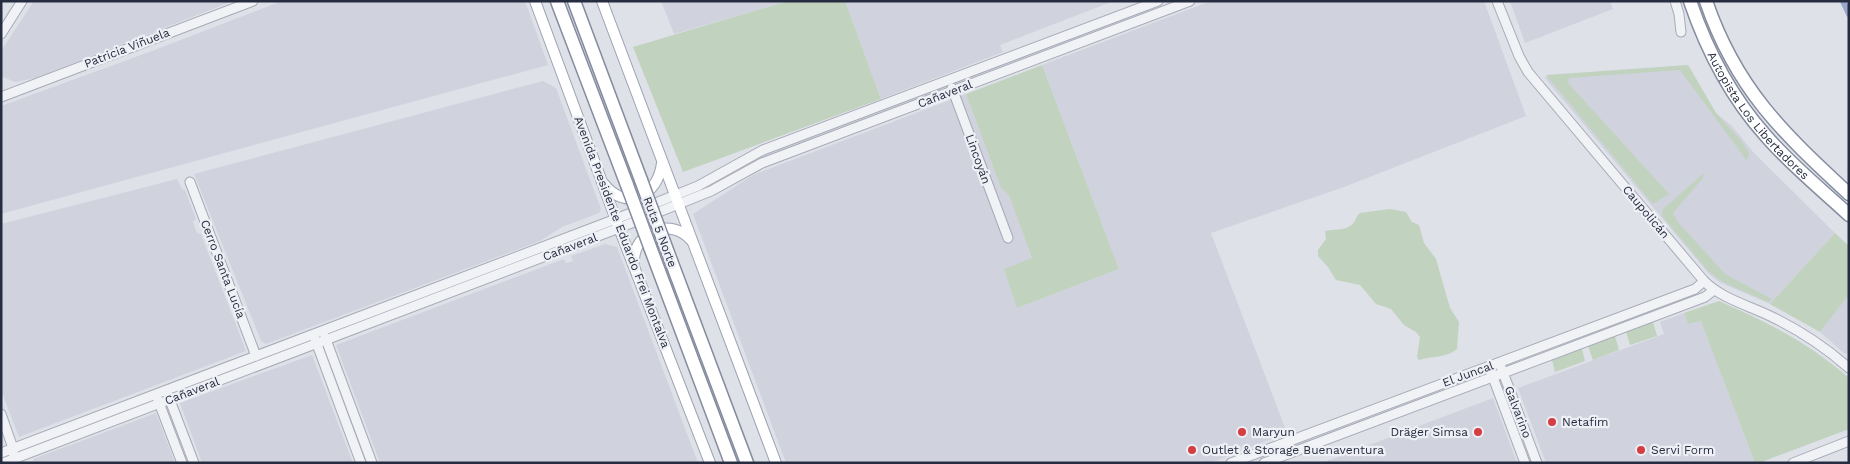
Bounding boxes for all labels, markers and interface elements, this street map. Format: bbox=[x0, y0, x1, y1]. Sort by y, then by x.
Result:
street label: Patricia Viñuela bbox=[82, 25, 172, 71]
street label: Autopista Los Libertadores bbox=[1705, 49, 1812, 183]
street label: Cañaveral bbox=[916, 77, 975, 111]
street label: Avenida Presidente Eduardo Frei Montalva bbox=[571, 114, 673, 350]
street label: Lincoyán bbox=[963, 132, 993, 186]
street label: Caupolicán bbox=[1620, 183, 1672, 241]
street label: Ruta 5 Norte bbox=[640, 195, 680, 269]
street label: Cerro Santa Lucía bbox=[198, 218, 248, 321]
street label: Cañaveral bbox=[541, 230, 600, 264]
street label: El Juncal bbox=[1441, 358, 1496, 390]
street label: Cañaveral bbox=[163, 374, 222, 408]
street label: Galvarino bbox=[1502, 384, 1534, 440]
place label: Netafim bbox=[1562, 415, 1609, 429]
marker: Netafim bbox=[1546, 416, 1558, 428]
place label: Maryun bbox=[1252, 425, 1295, 439]
place label: Dräger Simsa bbox=[1390, 425, 1468, 439]
marker: Maryun bbox=[1236, 426, 1248, 438]
marker: Dräger Simsa bbox=[1472, 426, 1484, 438]
place label: Outlet & Storage Buenaventura bbox=[1202, 443, 1384, 457]
place label: Servi Form bbox=[1651, 443, 1714, 457]
marker: Outlet & Storage Buenaventura bbox=[1186, 444, 1198, 456]
marker: Servi Form bbox=[1635, 444, 1647, 456]

